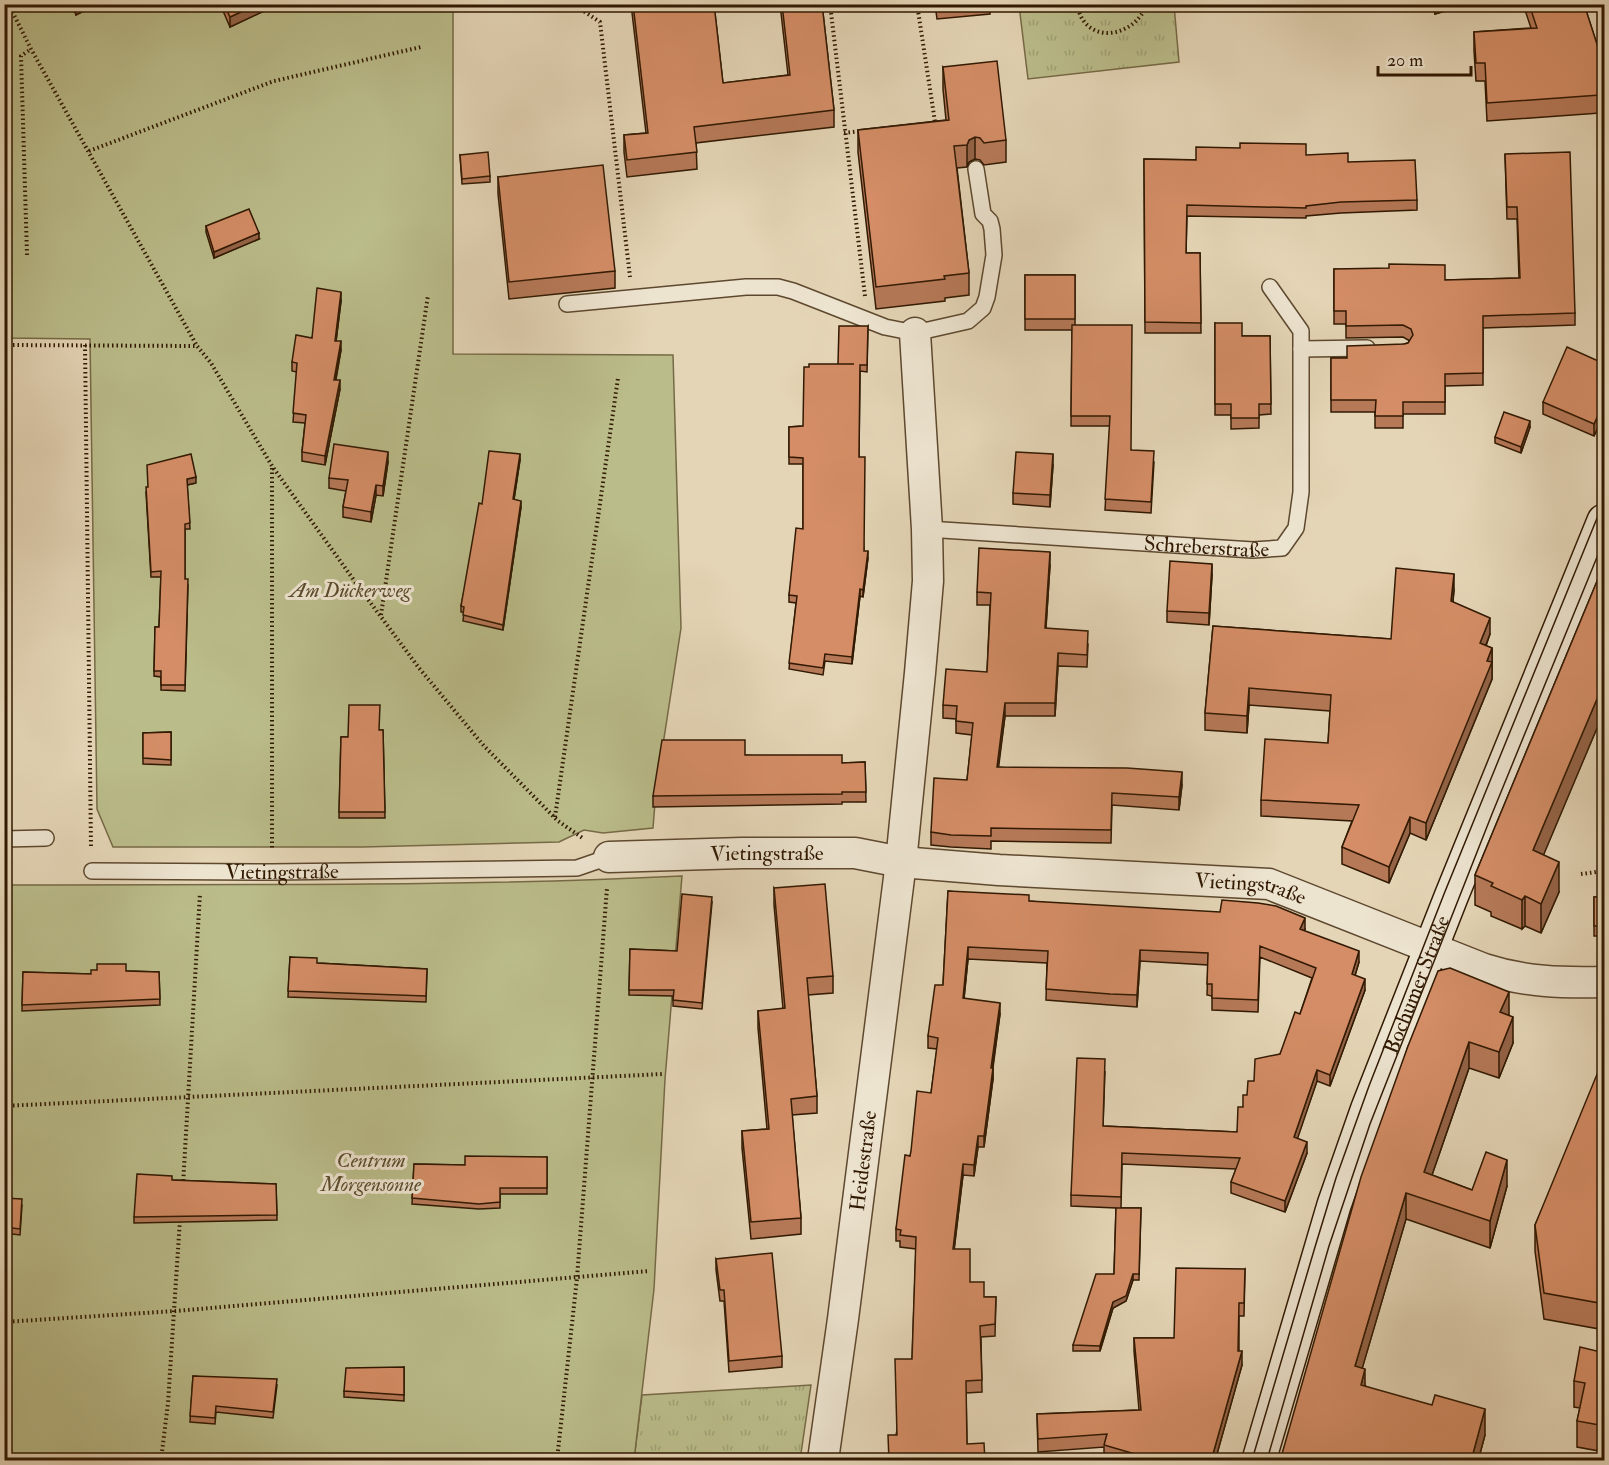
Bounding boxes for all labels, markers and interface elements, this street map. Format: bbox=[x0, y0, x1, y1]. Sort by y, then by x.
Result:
scale bar bbox=[1378, 39, 1471, 77]
text: 20 m bbox=[1387, 49, 1423, 72]
street label: Schreberstraße bbox=[1143, 530, 1270, 564]
park label: Am Dückerweg bbox=[288, 577, 412, 604]
street label: Vietingstraße bbox=[710, 840, 824, 868]
street label: Vietingstraße bbox=[225, 858, 339, 886]
street label: Vietingstraße bbox=[1194, 867, 1310, 911]
street label: Bochumer Straße bbox=[1378, 912, 1456, 1058]
street label: Heidestraße bbox=[844, 1109, 883, 1213]
park label: Centrum Morgensonne bbox=[319, 1147, 422, 1198]

